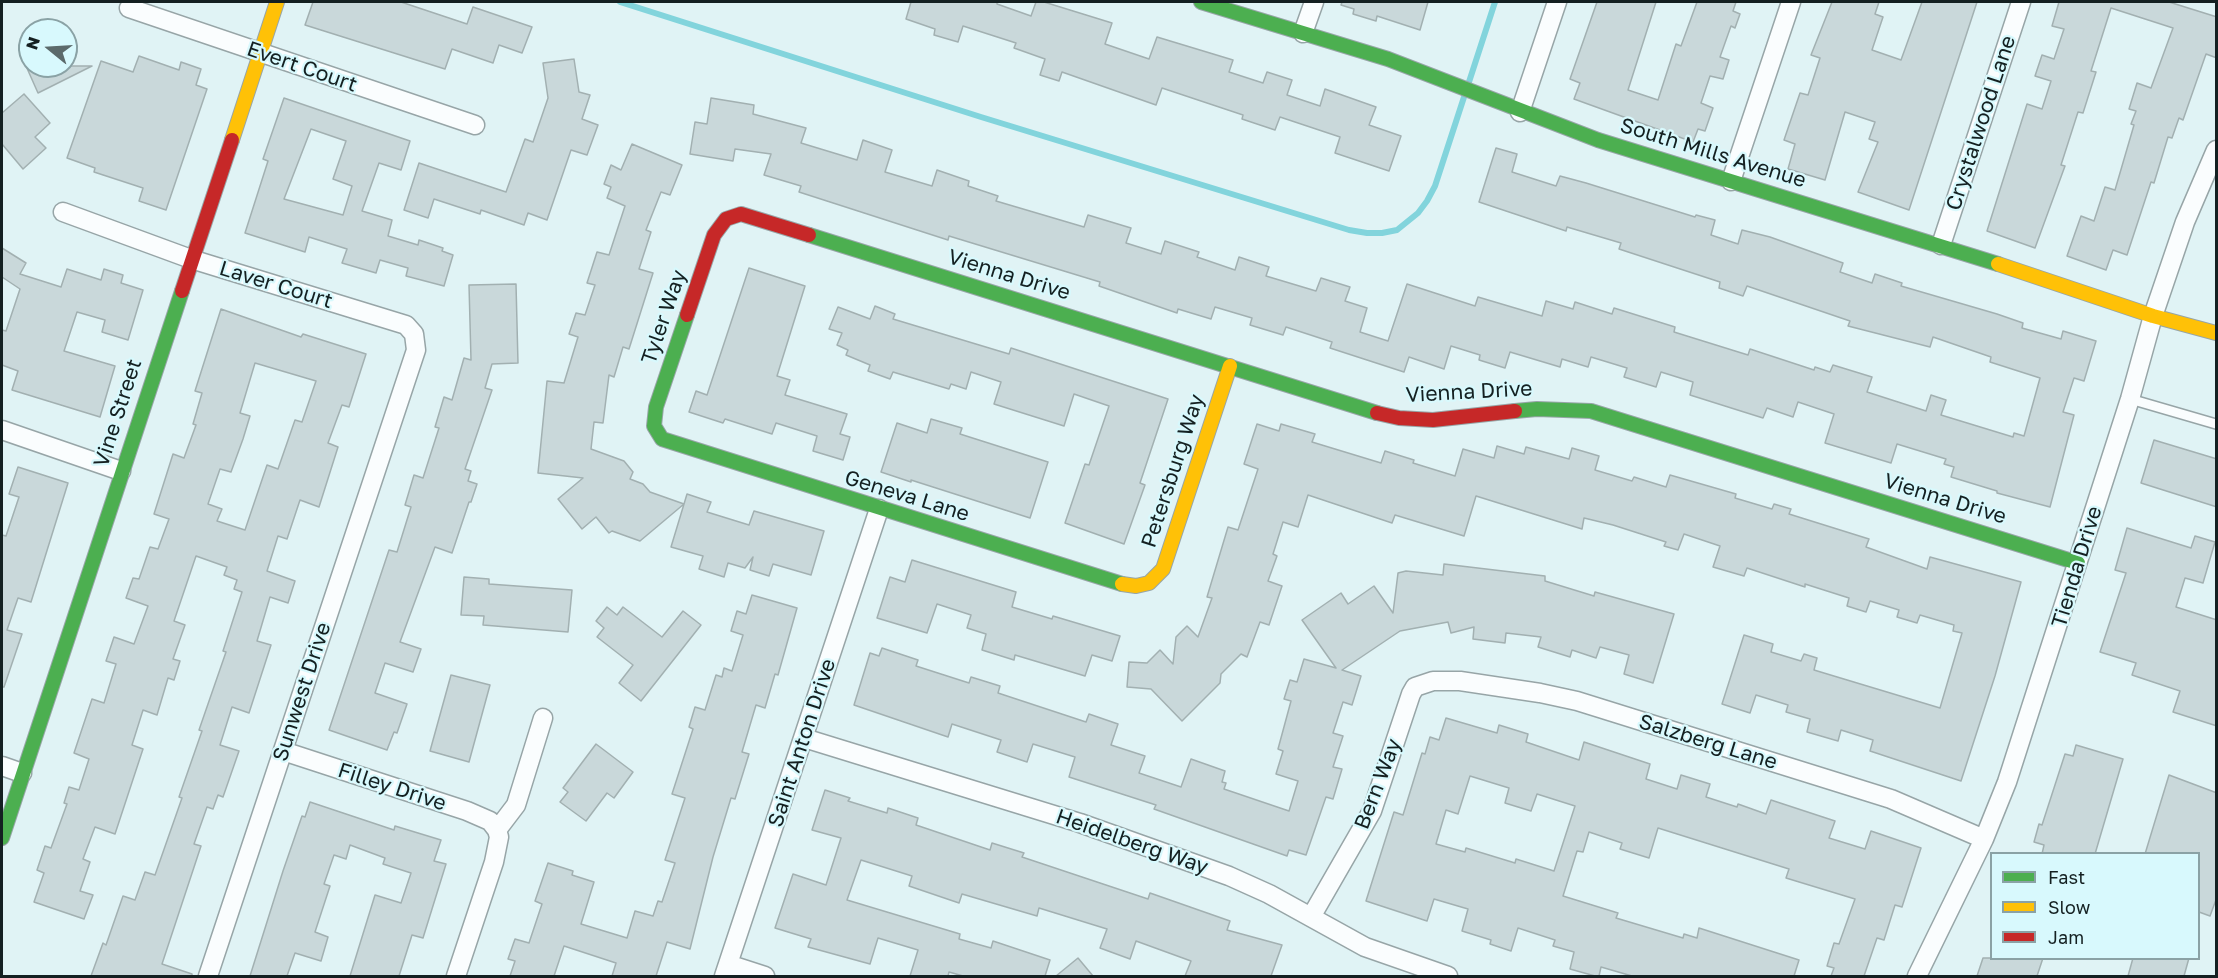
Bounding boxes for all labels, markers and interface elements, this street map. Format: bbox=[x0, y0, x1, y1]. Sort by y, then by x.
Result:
north arrow bbox=[18, 18, 78, 78]
street label: Crystalwood Lane bbox=[1941, 33, 2021, 213]
text: N bbox=[21, 34, 44, 52]
street label: Evert Court bbox=[244, 36, 360, 98]
street label: South Mills Avenue bbox=[1617, 113, 1809, 193]
street label: Vienna Drive bbox=[945, 244, 1073, 306]
street label: Laver Court bbox=[216, 256, 336, 314]
street label: Tyler Way bbox=[636, 267, 692, 367]
street label: Vine Street bbox=[89, 356, 147, 470]
street label: Vienna Drive bbox=[1405, 376, 1533, 408]
street label: Petersburg Way bbox=[1136, 391, 1210, 551]
street label: Geneva Lane bbox=[842, 465, 972, 527]
street label: Vienna Drive bbox=[1881, 468, 2009, 530]
street label: Tienda Drive bbox=[2047, 503, 2107, 631]
street label: Sunwest Drive bbox=[268, 619, 336, 765]
street label: Saint Anton Drive bbox=[763, 656, 841, 830]
street label: Salzberg Lane bbox=[1636, 709, 1780, 775]
street label: Bern Way bbox=[1349, 735, 1407, 833]
street label: Filley Drive bbox=[335, 758, 449, 816]
street label: Heidelberg Way bbox=[1053, 804, 1211, 880]
legend bbox=[1990, 852, 2200, 960]
text: Fast bbox=[2048, 866, 2085, 888]
text: Slow bbox=[2048, 896, 2090, 918]
text: Jam bbox=[2048, 926, 2084, 948]

